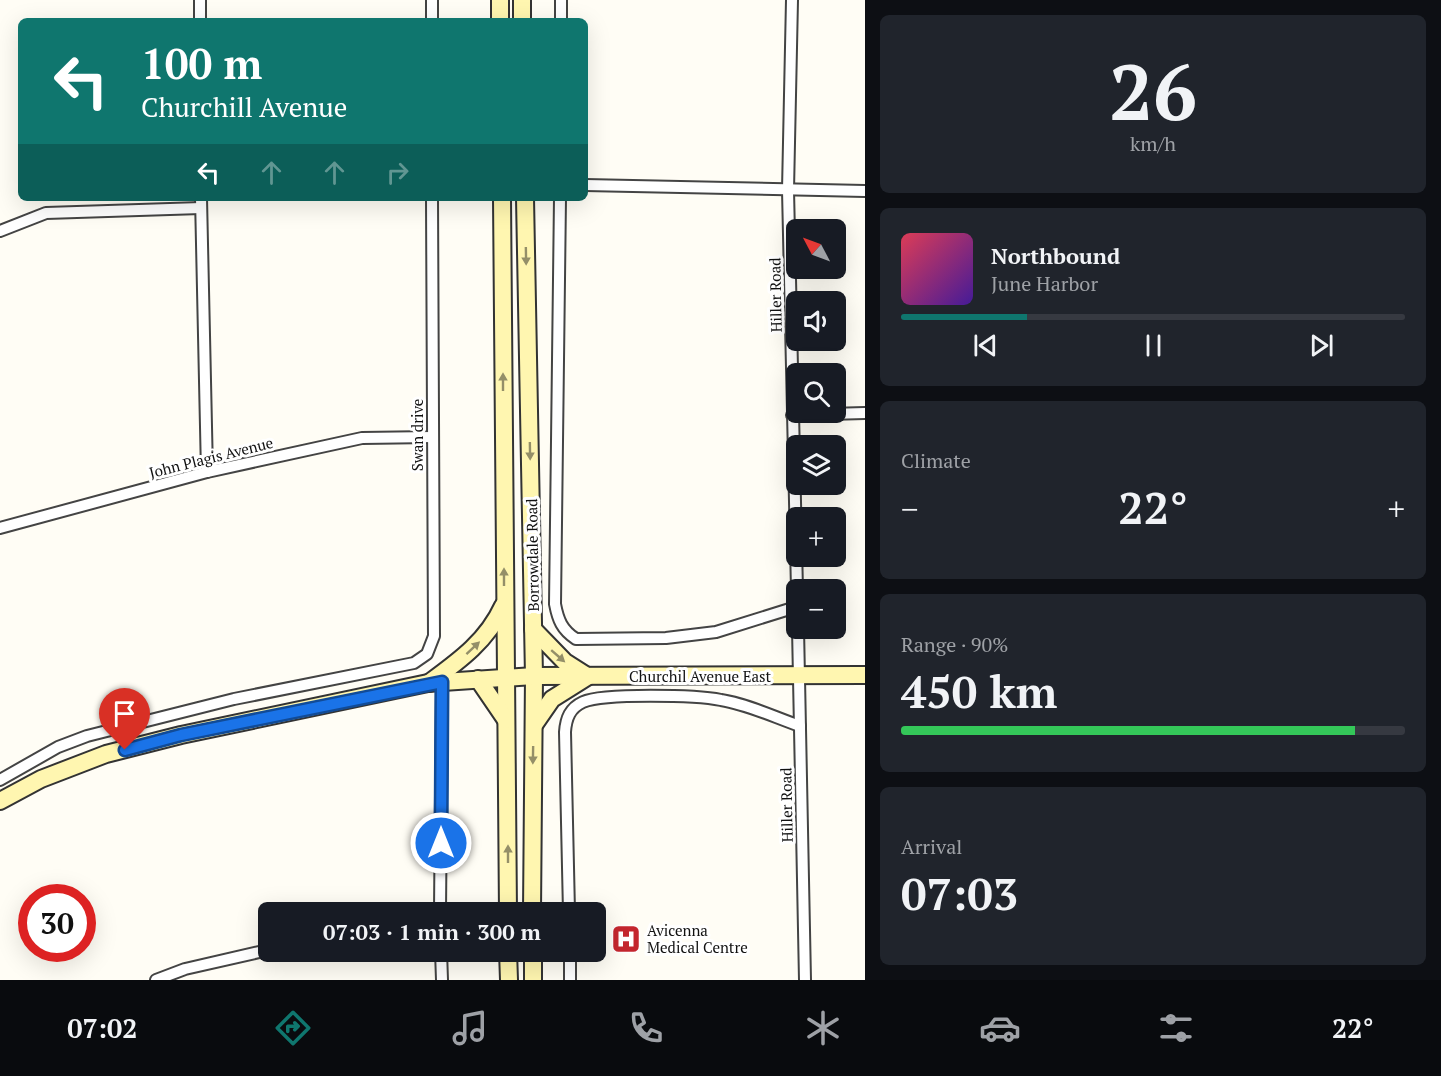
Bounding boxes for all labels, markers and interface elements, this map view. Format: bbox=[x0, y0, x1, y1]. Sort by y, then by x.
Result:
text: 100 m bbox=[141, 35, 262, 91]
text: 26 bbox=[1109, 39, 1197, 142]
icon: left bbox=[42, 42, 120, 120]
text: Churchill Avenue bbox=[141, 89, 347, 125]
text: km/h bbox=[1130, 130, 1176, 157]
icon: left bbox=[192, 156, 225, 189]
icon: ahead bbox=[255, 156, 288, 189]
icon: ahead bbox=[318, 156, 351, 189]
icon: right bbox=[381, 156, 414, 189]
north arrow bbox=[786, 219, 846, 279]
map controls bbox=[786, 219, 846, 639]
text: Northbound bbox=[991, 241, 1120, 270]
one-way arrow bbox=[521, 247, 531, 266]
street label: Hiller Road bbox=[764, 257, 786, 333]
text: June Harbor bbox=[991, 270, 1098, 297]
button: sound bbox=[786, 291, 846, 351]
icon: previous bbox=[969, 329, 1002, 362]
icon: pause bbox=[1137, 329, 1170, 362]
icon: next bbox=[1305, 329, 1338, 362]
button: search bbox=[786, 363, 846, 423]
one-way arrow bbox=[498, 373, 508, 392]
street label: Swan drive bbox=[407, 399, 427, 471]
street label: John Plagis Avenue bbox=[147, 432, 275, 482]
button: layers bbox=[786, 435, 846, 495]
one-way arrow bbox=[525, 442, 534, 461]
text: Climate bbox=[901, 447, 971, 474]
text: 22° bbox=[1118, 477, 1188, 537]
text: − bbox=[901, 487, 919, 530]
text: + bbox=[1387, 487, 1405, 530]
street label: Borrowdale Road bbox=[521, 498, 543, 612]
button: + bbox=[786, 507, 846, 567]
one-way arrow bbox=[499, 568, 509, 587]
button: − bbox=[786, 579, 846, 639]
text: Range · 90% bbox=[901, 631, 1008, 658]
one-way arrow bbox=[466, 642, 480, 656]
one-way arrow bbox=[550, 649, 565, 662]
text: 450 km bbox=[901, 661, 1057, 721]
street label: Churchil Avenue East bbox=[629, 666, 771, 686]
pin bbox=[99, 688, 150, 750]
icon: arrive bbox=[108, 697, 141, 730]
one-way arrow bbox=[528, 746, 538, 765]
street label: Hiller Road bbox=[775, 767, 797, 843]
position arrow bbox=[409, 811, 473, 875]
text: Arrival bbox=[901, 833, 962, 860]
one-way arrow bbox=[503, 844, 513, 863]
text: 07:03 bbox=[901, 863, 1018, 923]
speed limit sign: 30 bbox=[18, 884, 96, 962]
text: 07:03 · 1 min · 300 m bbox=[323, 917, 541, 946]
place label: Avicenna Medical Centre bbox=[647, 920, 748, 957]
hospital icon: Avicenna Medical Centre bbox=[610, 923, 642, 955]
icon: directions bbox=[272, 1007, 314, 1049]
icon: music bbox=[449, 1007, 491, 1049]
icon: phone bbox=[625, 1007, 667, 1049]
icon: climate bbox=[802, 1007, 844, 1049]
icon: car bbox=[979, 1007, 1021, 1049]
icon: filters bbox=[1155, 1007, 1197, 1049]
text: 07:02 bbox=[67, 1010, 138, 1046]
text: 22° bbox=[1332, 1010, 1374, 1046]

